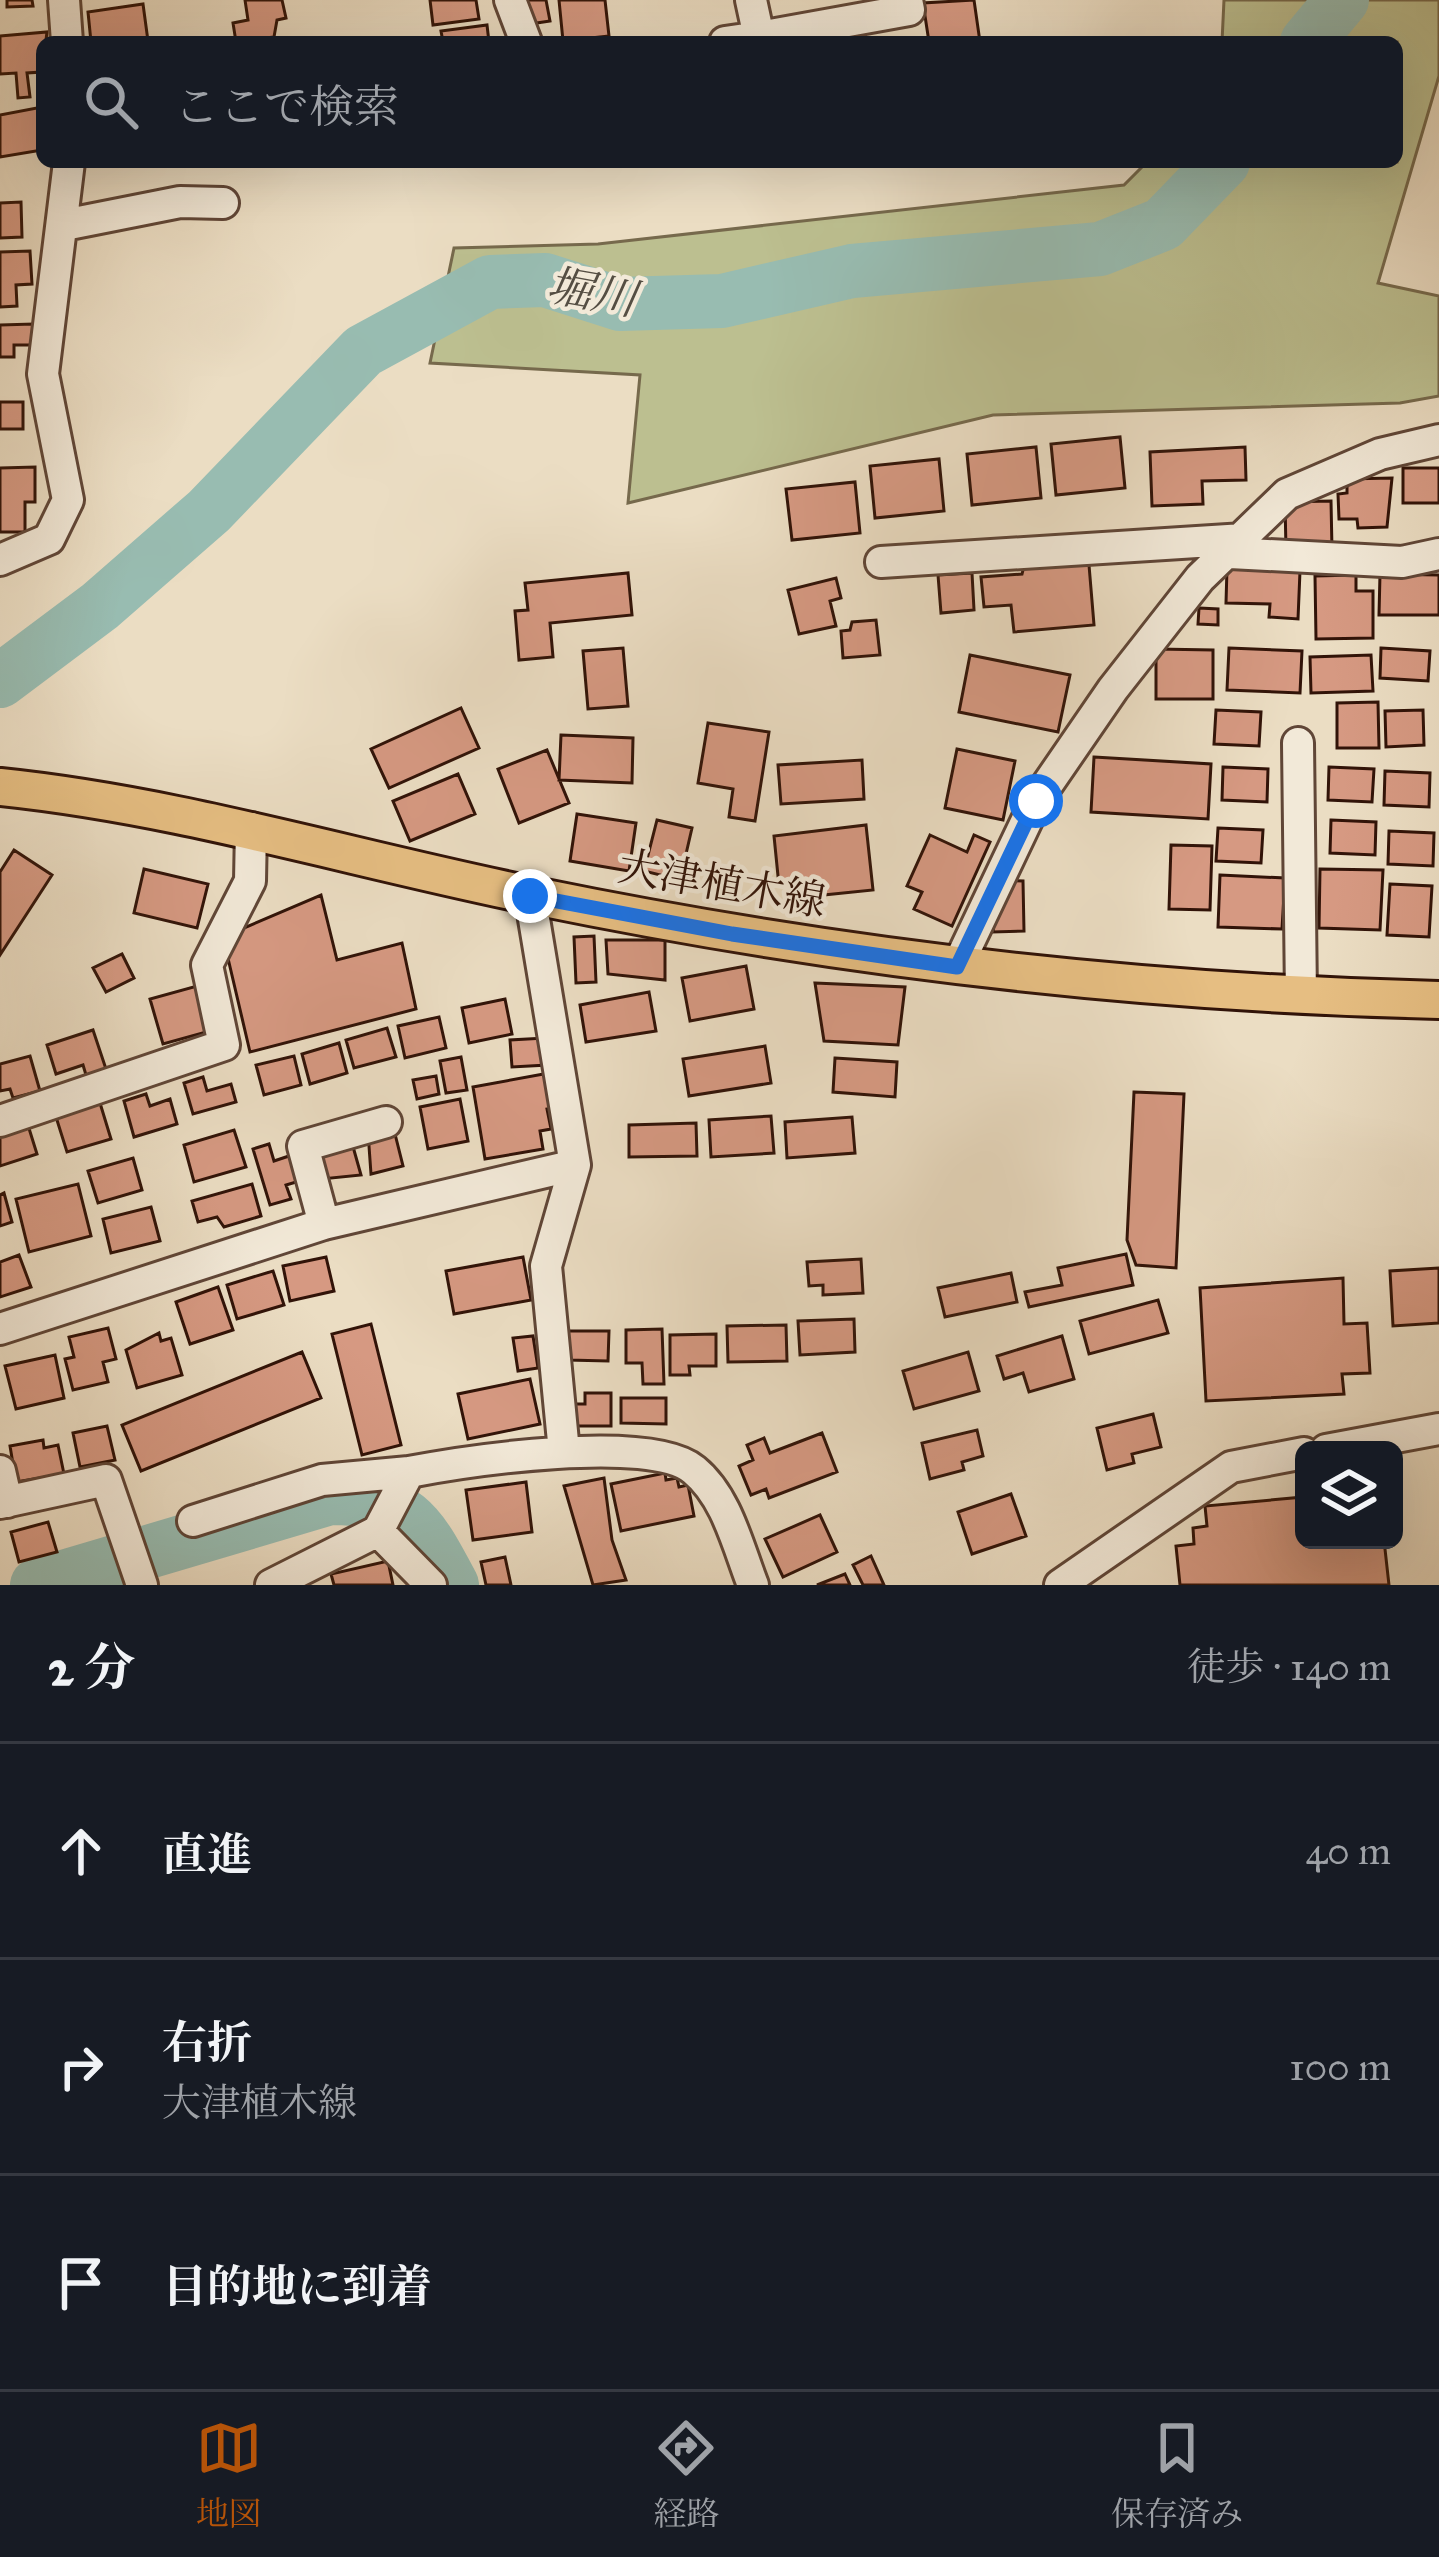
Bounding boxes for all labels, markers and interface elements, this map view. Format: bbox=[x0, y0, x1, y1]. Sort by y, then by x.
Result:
search box bbox=[36, 36, 1403, 168]
icon: search bbox=[78, 69, 144, 135]
text: ここで検索 bbox=[174, 79, 399, 134]
water label: 堀川 bbox=[543, 257, 646, 328]
route start bbox=[1009, 774, 1063, 828]
street label: 大津植木線 bbox=[614, 840, 830, 928]
route end bbox=[503, 869, 557, 923]
map controls bbox=[1295, 1441, 1403, 1549]
button: layers bbox=[1295, 1441, 1403, 1549]
text: 2 分 bbox=[48, 1637, 135, 1699]
text: 徒歩 · 140 m bbox=[1187, 1643, 1391, 1691]
icon: ahead bbox=[48, 1818, 114, 1884]
text: 直進 bbox=[162, 1827, 252, 1882]
text: 40 m bbox=[1305, 1827, 1391, 1875]
text: 右折 bbox=[162, 2015, 252, 2070]
icon: right bbox=[48, 2034, 114, 2100]
text: 100 m bbox=[1289, 2043, 1391, 2091]
text: 大津植木線 bbox=[162, 2079, 357, 2127]
icon: arrive bbox=[48, 2250, 114, 2316]
text: 目的地に到着 bbox=[162, 2259, 432, 2314]
tab: 地図 bbox=[196, 2415, 262, 2534]
tab: 経路 bbox=[653, 2415, 719, 2534]
tab: 保存済み bbox=[1111, 2415, 1243, 2534]

